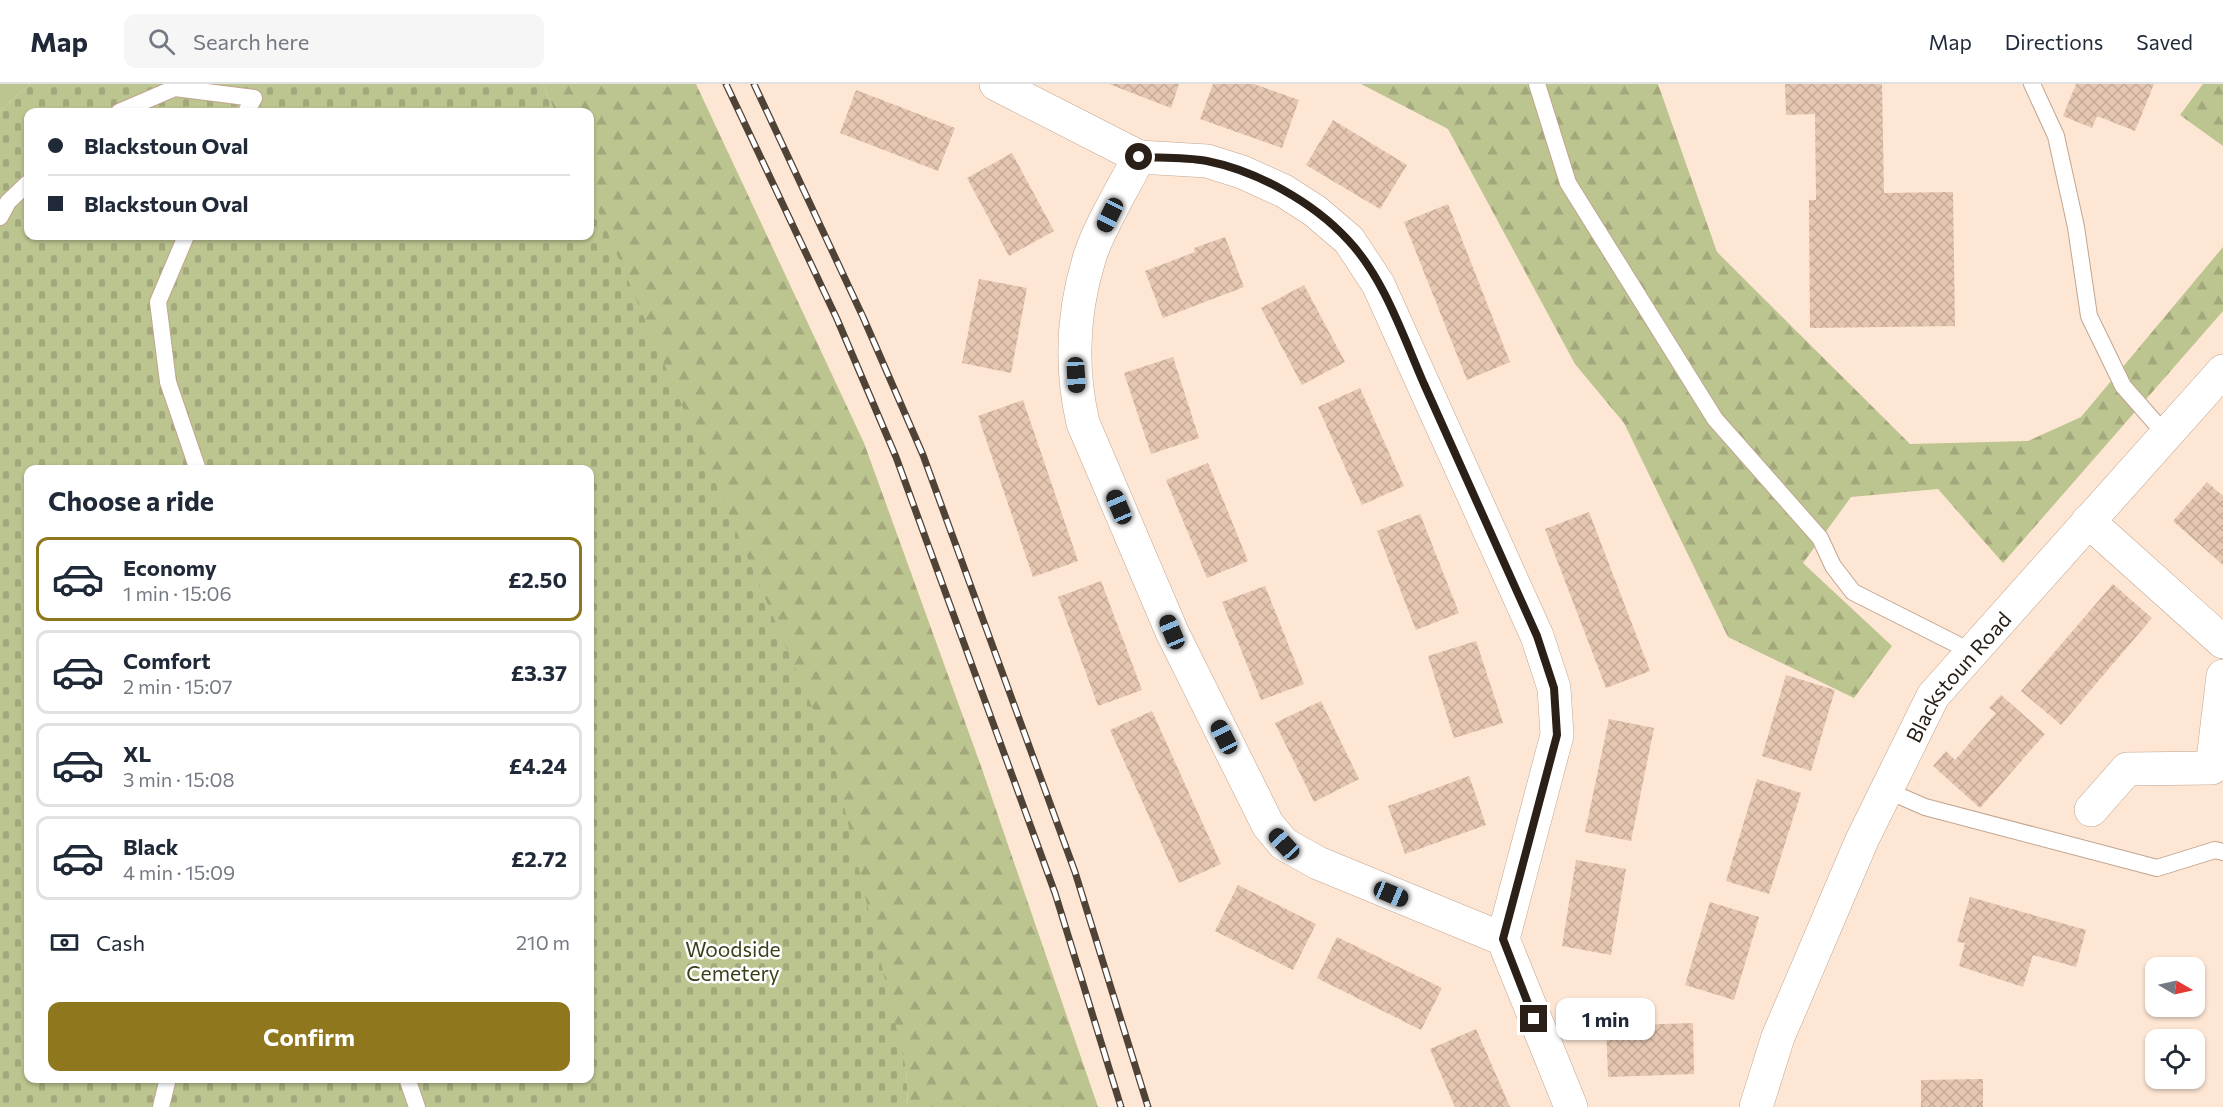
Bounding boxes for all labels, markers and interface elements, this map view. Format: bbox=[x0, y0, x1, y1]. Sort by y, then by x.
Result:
search box bbox=[124, 14, 544, 68]
text: Map bbox=[30, 24, 88, 58]
icon: search bbox=[145, 25, 178, 58]
text: Search here bbox=[193, 28, 309, 55]
text: Map bbox=[1929, 29, 1972, 54]
text: Directions bbox=[2005, 29, 2103, 54]
text: Saved bbox=[2136, 29, 2193, 54]
text: Blackstoun Oval bbox=[84, 132, 249, 159]
route start bbox=[1125, 143, 1152, 170]
text: Blackstoun Oval bbox=[84, 190, 249, 217]
car bbox=[1094, 195, 1126, 235]
car bbox=[1066, 357, 1086, 393]
text: Choose a ride bbox=[48, 484, 214, 517]
car bbox=[1104, 487, 1134, 527]
icon: car bbox=[51, 552, 105, 606]
text: Economy bbox=[123, 554, 217, 581]
text: £2.50 bbox=[508, 566, 567, 593]
text: 1 min · 15:06 bbox=[123, 581, 232, 605]
street label: Blackstoun Road bbox=[1900, 606, 2015, 746]
car bbox=[1157, 612, 1187, 652]
icon: car bbox=[51, 645, 105, 699]
text: Comfort bbox=[123, 647, 211, 674]
text: £3.37 bbox=[511, 659, 567, 686]
text: 2 min · 15:07 bbox=[123, 674, 233, 698]
car bbox=[1208, 717, 1240, 757]
icon: car bbox=[51, 738, 105, 792]
text: XL bbox=[123, 740, 151, 767]
text: £4.24 bbox=[509, 752, 567, 779]
text: 3 min · 15:08 bbox=[123, 767, 235, 791]
car bbox=[1265, 825, 1303, 863]
icon: car bbox=[51, 831, 105, 885]
text: Black bbox=[123, 833, 178, 860]
text: £2.72 bbox=[511, 845, 567, 872]
text: 4 min · 15:09 bbox=[123, 860, 235, 884]
car bbox=[1371, 879, 1411, 909]
icon: cash bbox=[48, 926, 81, 959]
text: Cash bbox=[96, 929, 145, 956]
text: 210 m bbox=[516, 930, 570, 954]
park label: Woodside Cemetery bbox=[685, 936, 781, 985]
north arrow bbox=[2145, 957, 2205, 1017]
map controls bbox=[2145, 957, 2205, 1089]
callout: 1 min bbox=[1555, 998, 1654, 1040]
button: Confirm bbox=[48, 1002, 570, 1071]
route end bbox=[1520, 1005, 1547, 1032]
text: 1 min bbox=[1582, 1007, 1629, 1031]
button: locate bbox=[2145, 1029, 2205, 1089]

